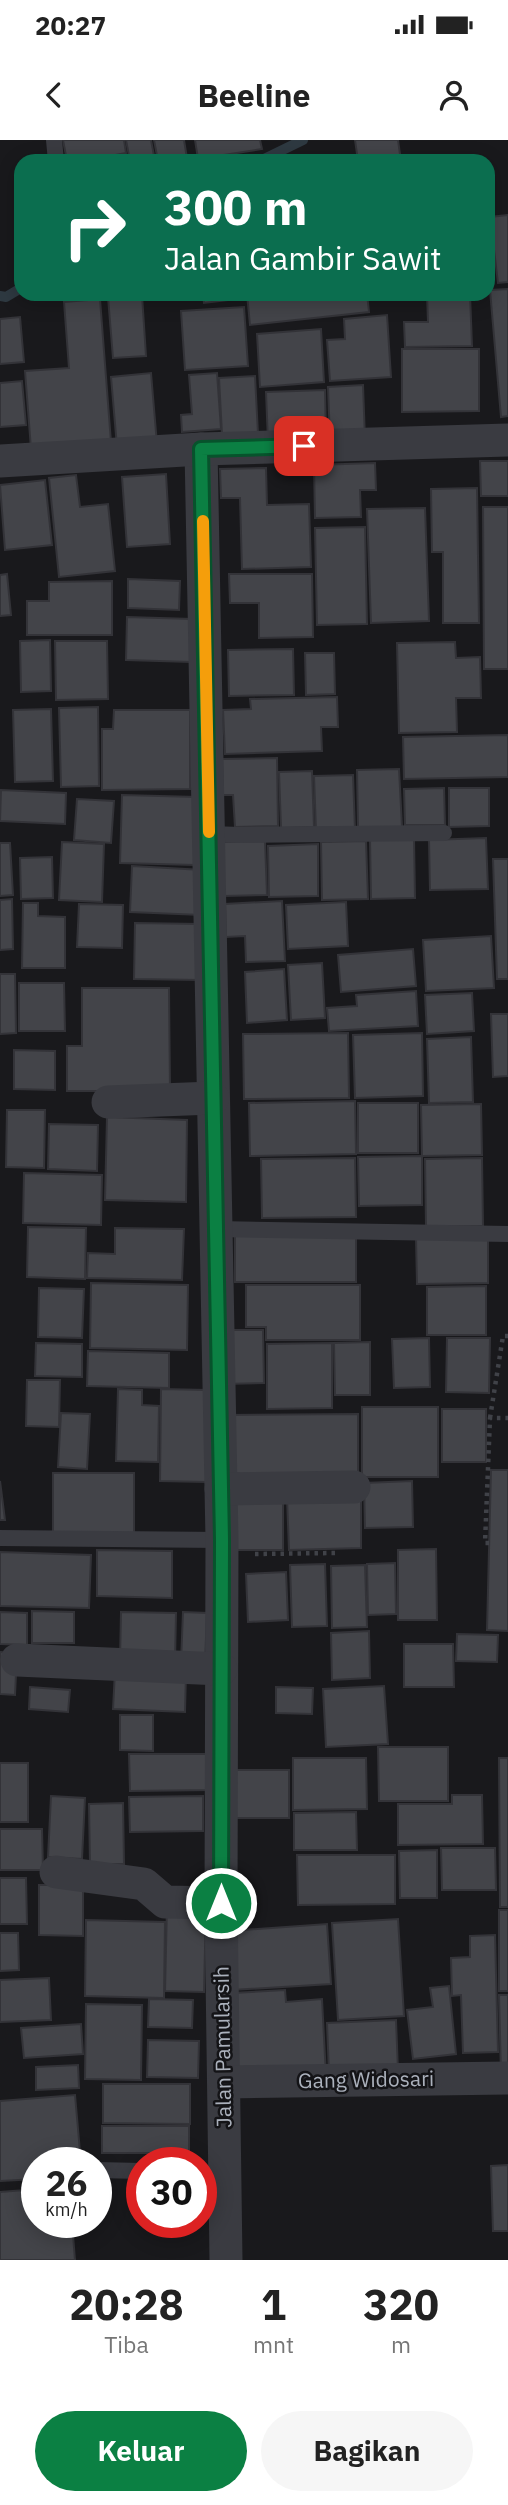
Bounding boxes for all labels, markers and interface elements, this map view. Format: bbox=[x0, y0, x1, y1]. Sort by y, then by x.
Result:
text: 20:27 bbox=[35, 8, 106, 42]
text: Beeline bbox=[197, 74, 311, 116]
icon: back bbox=[35, 76, 73, 114]
icon: person bbox=[435, 76, 473, 114]
text: 300 m bbox=[164, 175, 308, 238]
icon: right bbox=[49, 182, 140, 273]
text: Jalan Gambir Sawit bbox=[164, 237, 441, 279]
pin bbox=[274, 416, 334, 476]
icon: arrive bbox=[285, 427, 323, 465]
position arrow bbox=[184, 1866, 258, 1940]
street label: Jalan Pamularsih bbox=[207, 1966, 237, 2128]
street label: Gang Widosari bbox=[298, 2064, 434, 2094]
speed limit sign: 30 bbox=[126, 2147, 217, 2238]
text: 26 bbox=[45, 2160, 88, 2206]
text: km/h bbox=[45, 2198, 88, 2221]
text: 20:28 bbox=[69, 2277, 184, 2332]
text: 1 bbox=[261, 2277, 286, 2332]
text: 320 bbox=[363, 2277, 439, 2332]
text: Tiba bbox=[104, 2329, 149, 2359]
text: mnt bbox=[253, 2329, 294, 2359]
text: m bbox=[391, 2329, 411, 2359]
button: Keluar bbox=[35, 2411, 247, 2491]
button: Bagikan bbox=[261, 2411, 473, 2491]

